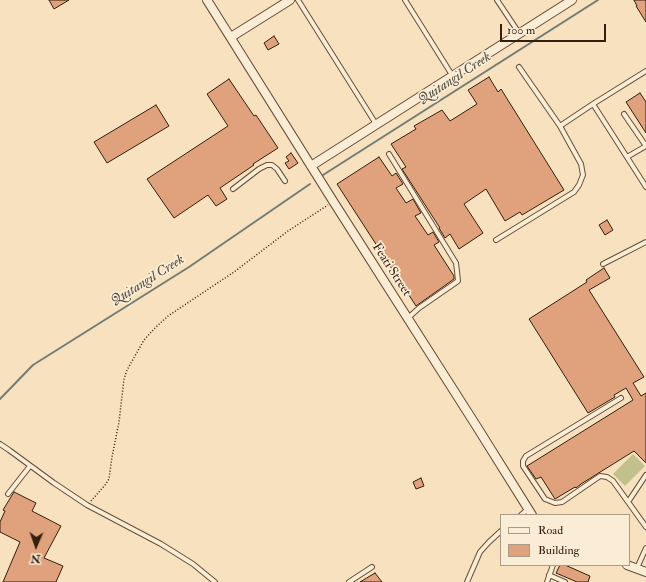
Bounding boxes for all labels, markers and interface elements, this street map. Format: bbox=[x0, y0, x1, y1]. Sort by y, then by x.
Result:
scale bar bbox=[502, 16, 608, 42]
text: 100 m bbox=[507, 23, 535, 38]
water label: Quitangil Creek bbox=[415, 49, 495, 109]
street label: Feati Street bbox=[368, 240, 414, 300]
water label: Quitangil Creek bbox=[108, 252, 188, 310]
legend bbox=[500, 514, 630, 566]
text: Road bbox=[538, 523, 563, 538]
north arrow bbox=[16, 526, 56, 566]
text: Building bbox=[538, 543, 579, 558]
text: N bbox=[30, 552, 41, 565]

